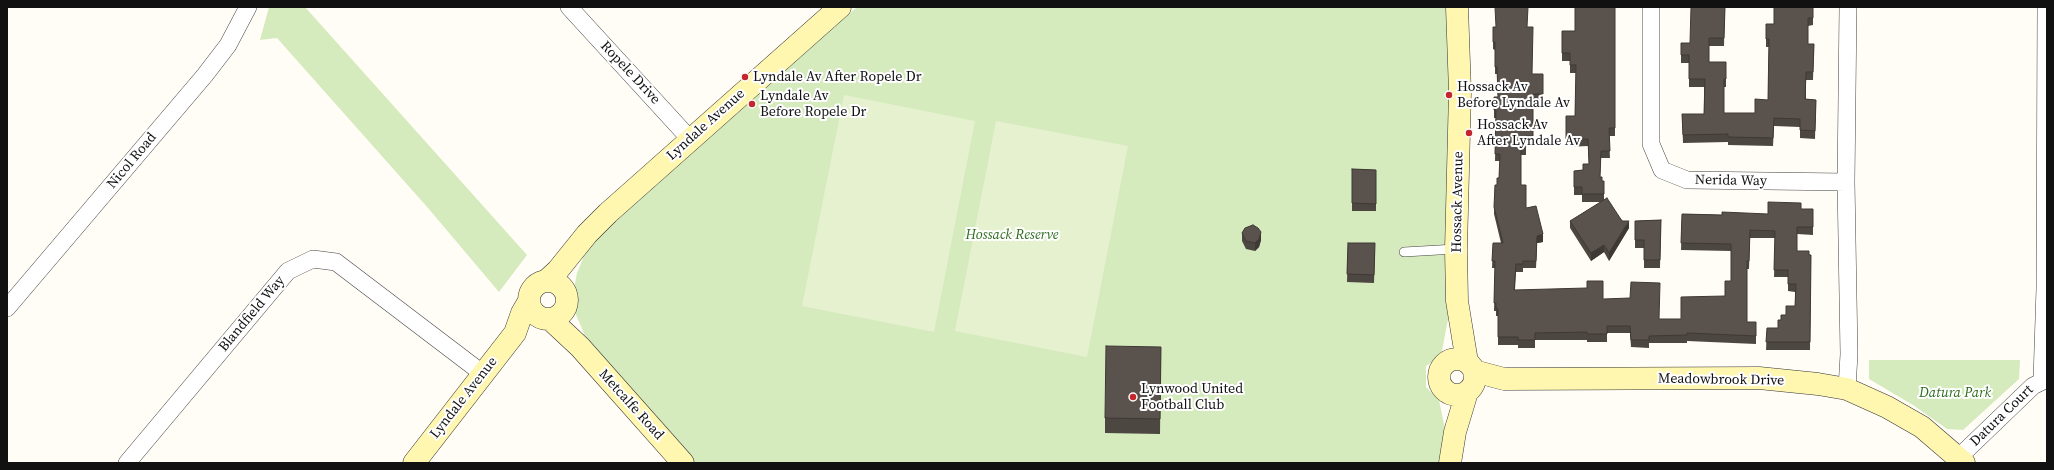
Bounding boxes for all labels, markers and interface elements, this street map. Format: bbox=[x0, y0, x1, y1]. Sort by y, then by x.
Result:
street label: Ropele Drive bbox=[597, 38, 663, 108]
place label: Lyndale Av After Ropele Dr bbox=[753, 69, 922, 85]
marker: Lyndale Av After Ropele Dr bbox=[740, 72, 750, 82]
place label: Hossack Av Before Lyndale Av bbox=[1457, 79, 1570, 112]
street label: Lyndale Avenue bbox=[664, 86, 748, 164]
place label: Lyndale Av Before Ropele Dr bbox=[760, 88, 867, 120]
marker: Hossack Av Before Lyndale Av bbox=[1444, 90, 1454, 100]
marker: Lyndale Av Before Ropele Dr bbox=[747, 99, 757, 109]
place label: Hossack Av After Lyndale Av bbox=[1477, 117, 1580, 150]
marker: Hossack Av After Lyndale Av bbox=[1464, 128, 1474, 138]
street label: Nicol Road bbox=[104, 130, 160, 192]
street label: Hossack Avenue bbox=[1449, 151, 1467, 253]
street label: Nerida Way bbox=[1695, 172, 1767, 190]
park label: Hossack Reserve bbox=[965, 227, 1059, 243]
street label: Blandfield Way bbox=[215, 273, 289, 355]
street label: Lyndale Avenue bbox=[427, 354, 501, 442]
street label: Metcalfe Road bbox=[595, 366, 667, 444]
street label: Meadowbrook Drive bbox=[1658, 370, 1784, 390]
place label: Lynwood United Football Club bbox=[1141, 381, 1243, 414]
street label: Datura Court bbox=[1967, 382, 2037, 450]
park label: Datura Park bbox=[1919, 385, 1991, 401]
marker: Lynwood United Football Club bbox=[1128, 392, 1138, 402]

